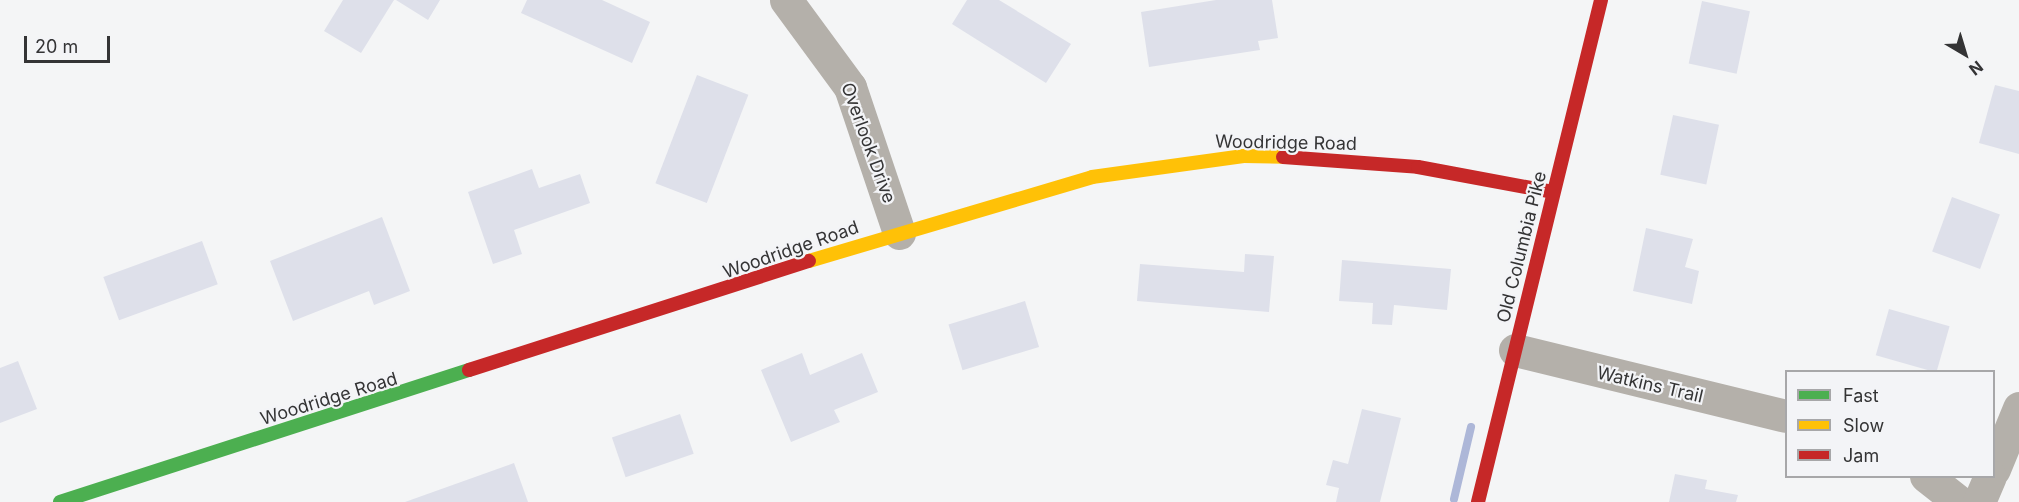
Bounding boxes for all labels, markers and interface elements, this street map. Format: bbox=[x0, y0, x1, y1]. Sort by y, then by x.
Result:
scale bar bbox=[27, 24, 112, 62]
north arrow bbox=[1935, 24, 1995, 84]
text: 20 m bbox=[35, 36, 78, 57]
text: N bbox=[1965, 57, 1987, 80]
street label: Overlook Drive bbox=[836, 80, 900, 206]
street label: Woodridge Road bbox=[1215, 131, 1357, 155]
street label: Old Columbia Pike bbox=[1493, 169, 1551, 325]
street label: Woodridge Road bbox=[720, 217, 862, 283]
street label: Watkins Trail bbox=[1595, 362, 1705, 408]
street label: Woodridge Road bbox=[258, 368, 400, 430]
legend bbox=[1785, 370, 1995, 478]
text: Fast bbox=[1843, 385, 1879, 406]
text: Slow bbox=[1843, 415, 1884, 436]
text: Jam bbox=[1843, 445, 1879, 466]

